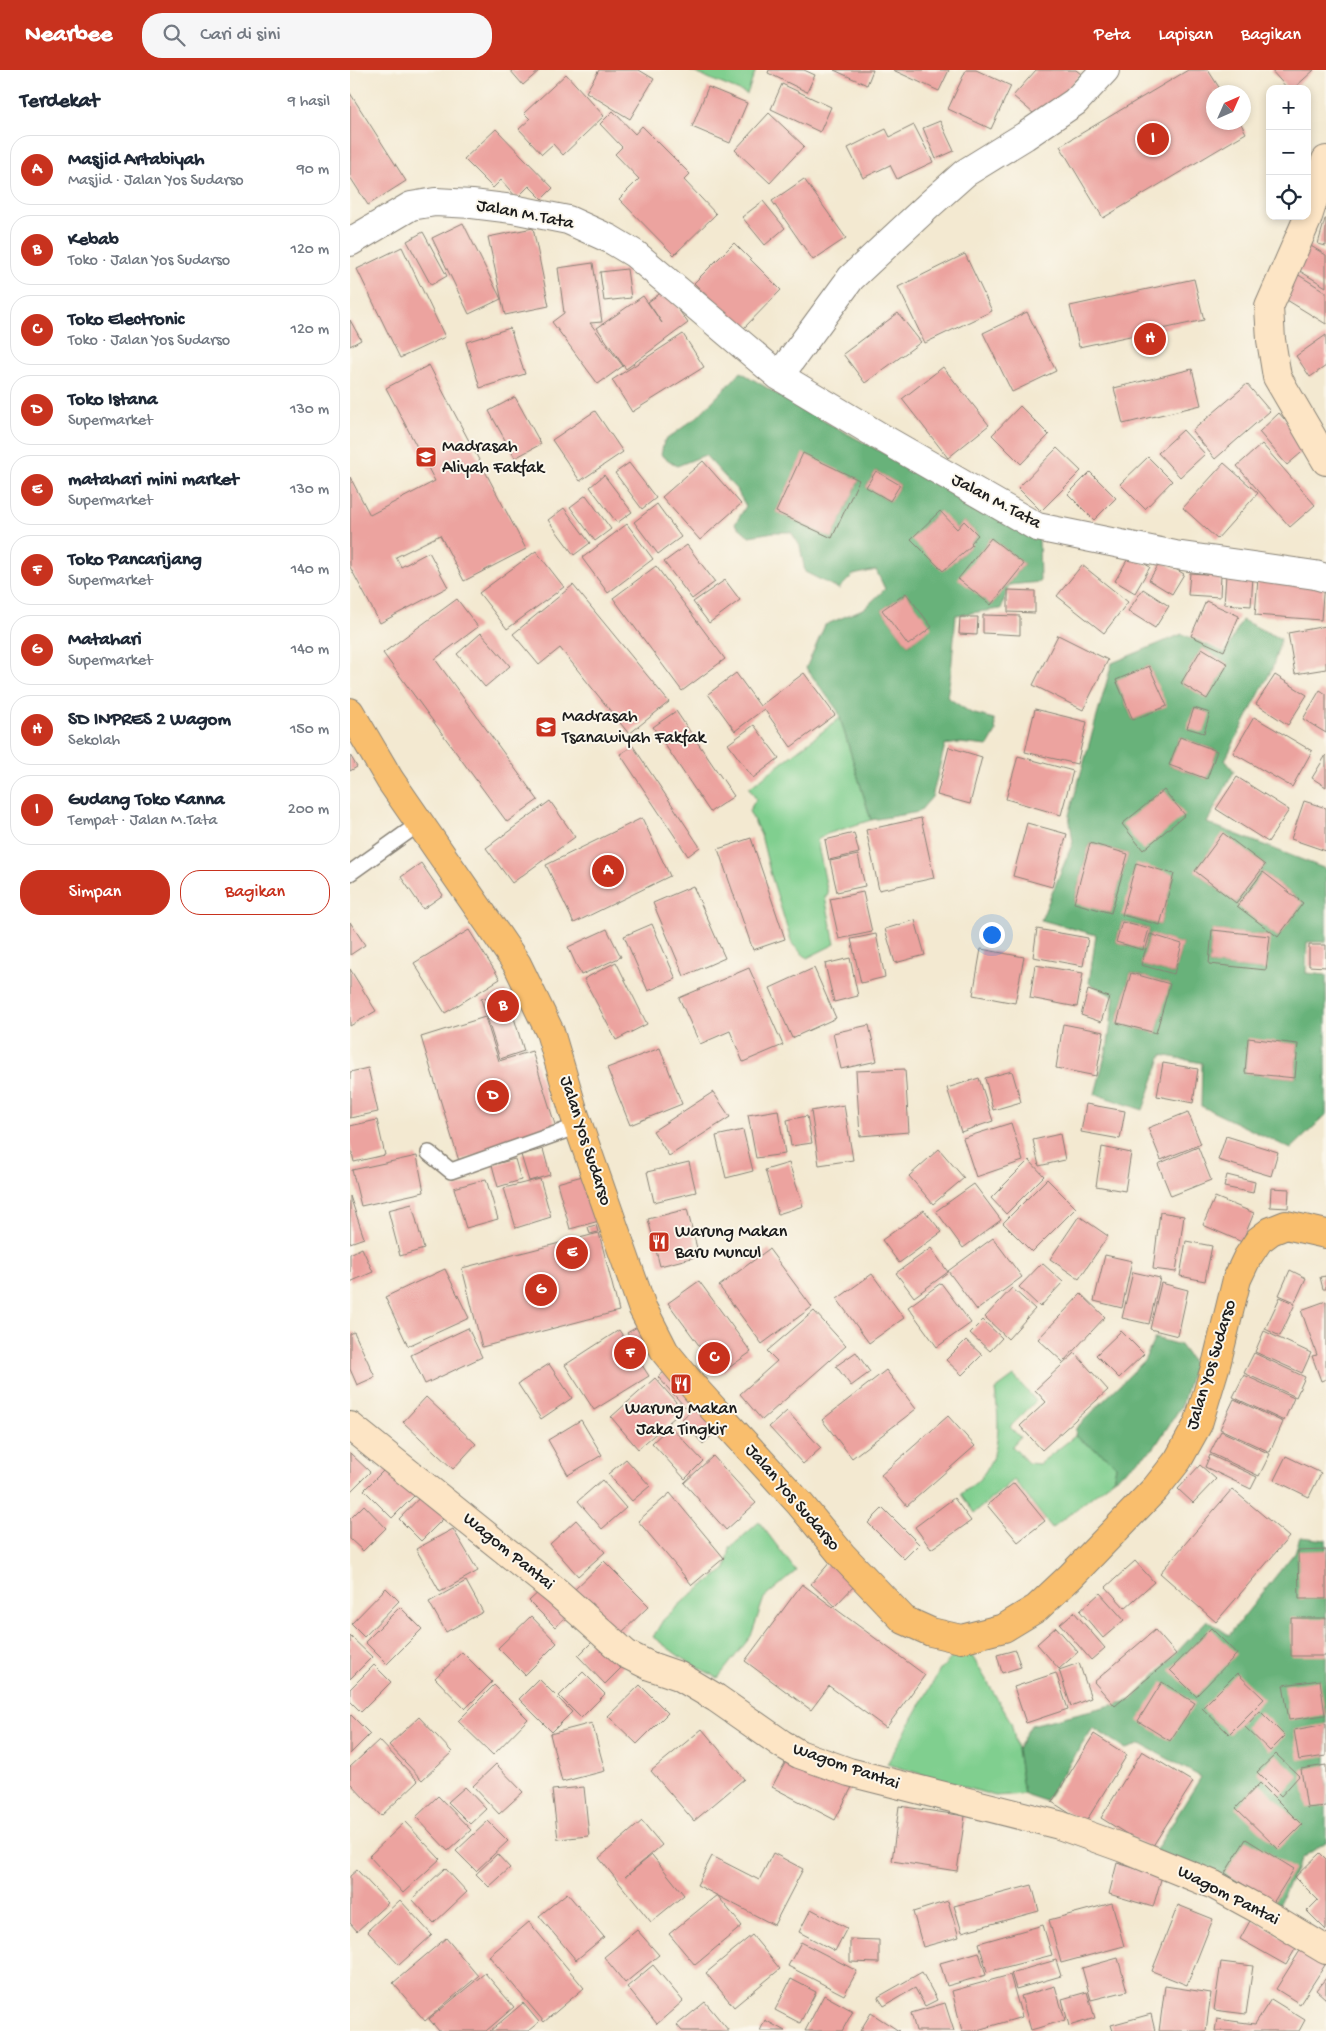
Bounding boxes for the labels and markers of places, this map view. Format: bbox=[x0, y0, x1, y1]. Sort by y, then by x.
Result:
pin: I bbox=[1137, 120, 1169, 158]
pin: H bbox=[1134, 320, 1166, 358]
place label: Madrasah Aliyah Fakfak bbox=[442, 437, 546, 479]
school or university icon: Madrasah Aliyah Fakfak bbox=[414, 445, 438, 469]
place label: Madrasah Tsanawiyah Fakfak bbox=[561, 707, 707, 749]
school or university icon: Madrasah Tsanawiyah Fakfak bbox=[534, 715, 558, 739]
pin: A bbox=[592, 852, 624, 890]
pin: B bbox=[487, 987, 519, 1025]
pin: D bbox=[477, 1077, 509, 1115]
place label: Warung Makan Baru Muncul bbox=[674, 1222, 788, 1264]
restaurant icon: Warung Makan Baru Muncul bbox=[647, 1230, 671, 1254]
pin: E bbox=[556, 1234, 588, 1272]
pin: G bbox=[525, 1271, 557, 1309]
pin: F bbox=[614, 1334, 646, 1372]
pin: C bbox=[698, 1339, 730, 1377]
restaurant icon: Warung Makan Jaka Tingkir bbox=[669, 1372, 693, 1396]
place label: Warung Makan Jaka Tingkir bbox=[625, 1399, 738, 1441]

